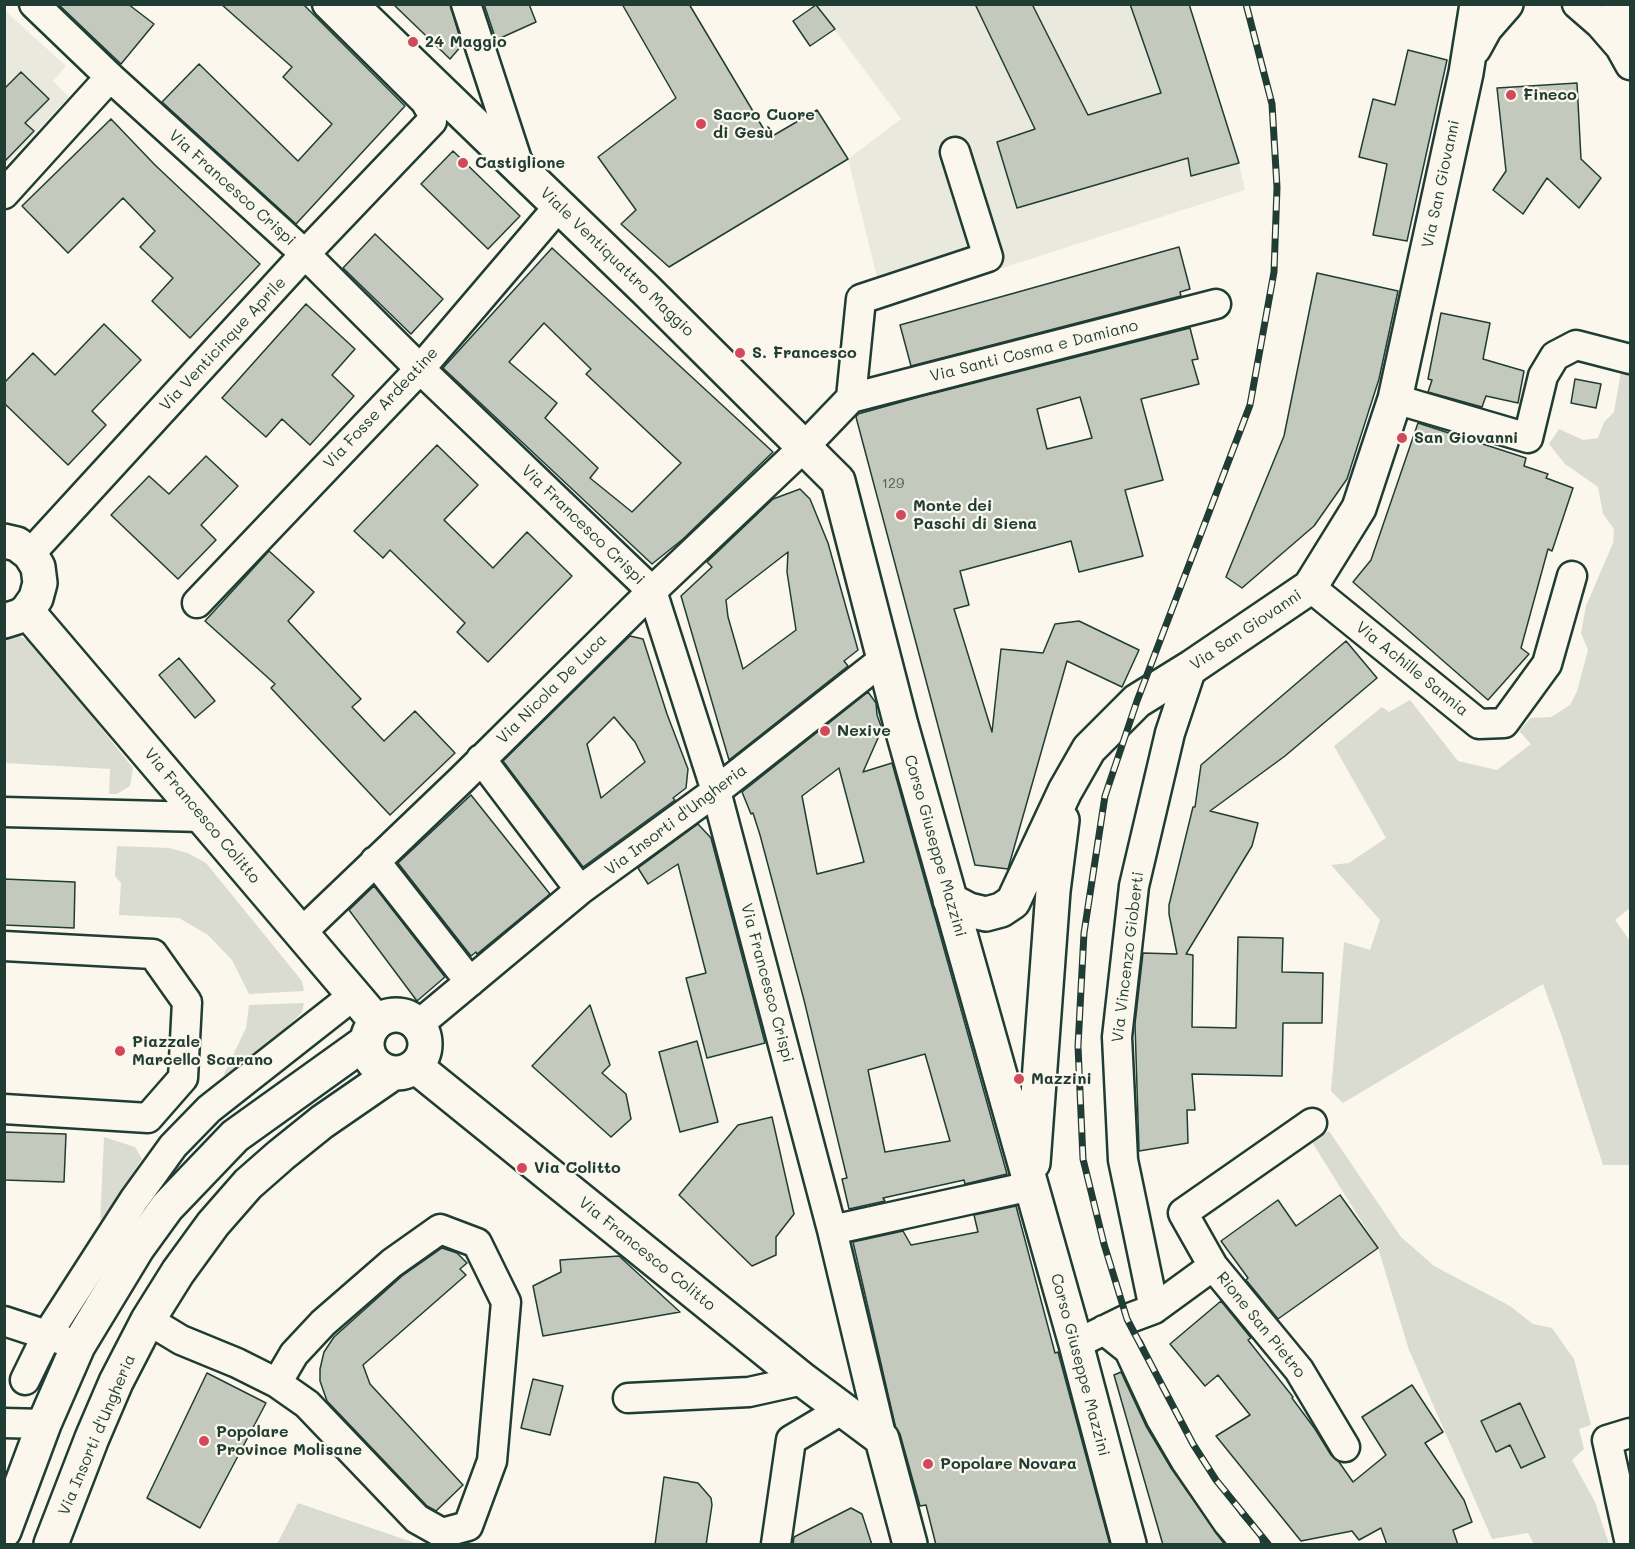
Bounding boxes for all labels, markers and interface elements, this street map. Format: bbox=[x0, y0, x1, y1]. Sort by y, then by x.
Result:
place label: 24 Maggio bbox=[425, 32, 507, 52]
marker: 24 Maggio bbox=[406, 35, 420, 49]
place label: Fineco bbox=[1523, 85, 1577, 105]
marker: Fineco bbox=[1504, 88, 1518, 102]
place label: Sacro Cuore di Gesù bbox=[713, 105, 815, 143]
marker: Sacro Cuore di Gesù bbox=[694, 117, 708, 131]
street label: Via San Giovanni bbox=[1418, 118, 1464, 250]
street label: Via Francesco Crispi bbox=[165, 126, 299, 250]
place label: Castiglione bbox=[475, 153, 565, 173]
marker: Castiglione bbox=[456, 156, 470, 170]
street label: Viale Ventiquattro Maggio bbox=[536, 183, 698, 341]
street label: Via Venticinque Aprile bbox=[156, 273, 290, 415]
street label: Via Santi Cosma e Damiano bbox=[928, 316, 1140, 386]
street label: Via Fosse Ardeatine bbox=[320, 343, 442, 473]
place label: S. Francesco bbox=[752, 343, 857, 363]
marker: S. Francesco bbox=[733, 346, 747, 360]
place label: San Giovanni bbox=[1414, 428, 1518, 448]
marker: San Giovanni bbox=[1395, 431, 1409, 445]
street label: Via Francesco Crispi bbox=[517, 461, 649, 589]
house number: 129 bbox=[882, 476, 904, 492]
place label: Monte dei Paschi di Siena bbox=[913, 496, 1037, 534]
marker: Monte dei Paschi di Siena bbox=[894, 508, 908, 522]
street label: Via San Giovanni bbox=[1187, 586, 1305, 674]
street label: Via Achille Sannia bbox=[1352, 618, 1472, 720]
street label: Via Nicola De Luca bbox=[493, 630, 611, 748]
place label: Nexive bbox=[837, 721, 891, 741]
marker: Nexive bbox=[818, 724, 832, 738]
street label: Via Francesco Colitto bbox=[140, 744, 264, 888]
street label: Corso Giuseppe Mazzini bbox=[900, 753, 970, 939]
street label: Via Insorti d'Ungheria bbox=[601, 760, 751, 880]
street label: Via Vincenzo Gioberti bbox=[1108, 870, 1148, 1044]
street label: Via Francesco Crispi bbox=[736, 901, 798, 1065]
place label: Piazzale Marcello Scarano bbox=[132, 1032, 273, 1070]
marker: Piazzale Marcello Scarano bbox=[113, 1044, 127, 1058]
place label: Mazzini bbox=[1031, 1069, 1092, 1089]
marker: Mazzini bbox=[1012, 1072, 1026, 1086]
place label: Via Colitto bbox=[534, 1158, 621, 1178]
marker: Via Colitto bbox=[515, 1161, 529, 1175]
street label: Via Francesco Colitto bbox=[575, 1193, 719, 1315]
street label: Rione San Pietro bbox=[1212, 1268, 1310, 1382]
street label: Corso Giuseppe Mazzini bbox=[1046, 1272, 1114, 1458]
street label: Via Insorti d'Ungheria bbox=[54, 1352, 140, 1518]
place label: Popolare Province Molisane bbox=[216, 1422, 362, 1460]
marker: Popolare Province Molisane bbox=[197, 1434, 211, 1448]
place label: Popolare Novara bbox=[940, 1454, 1077, 1474]
marker: Popolare Novara bbox=[921, 1457, 935, 1471]

